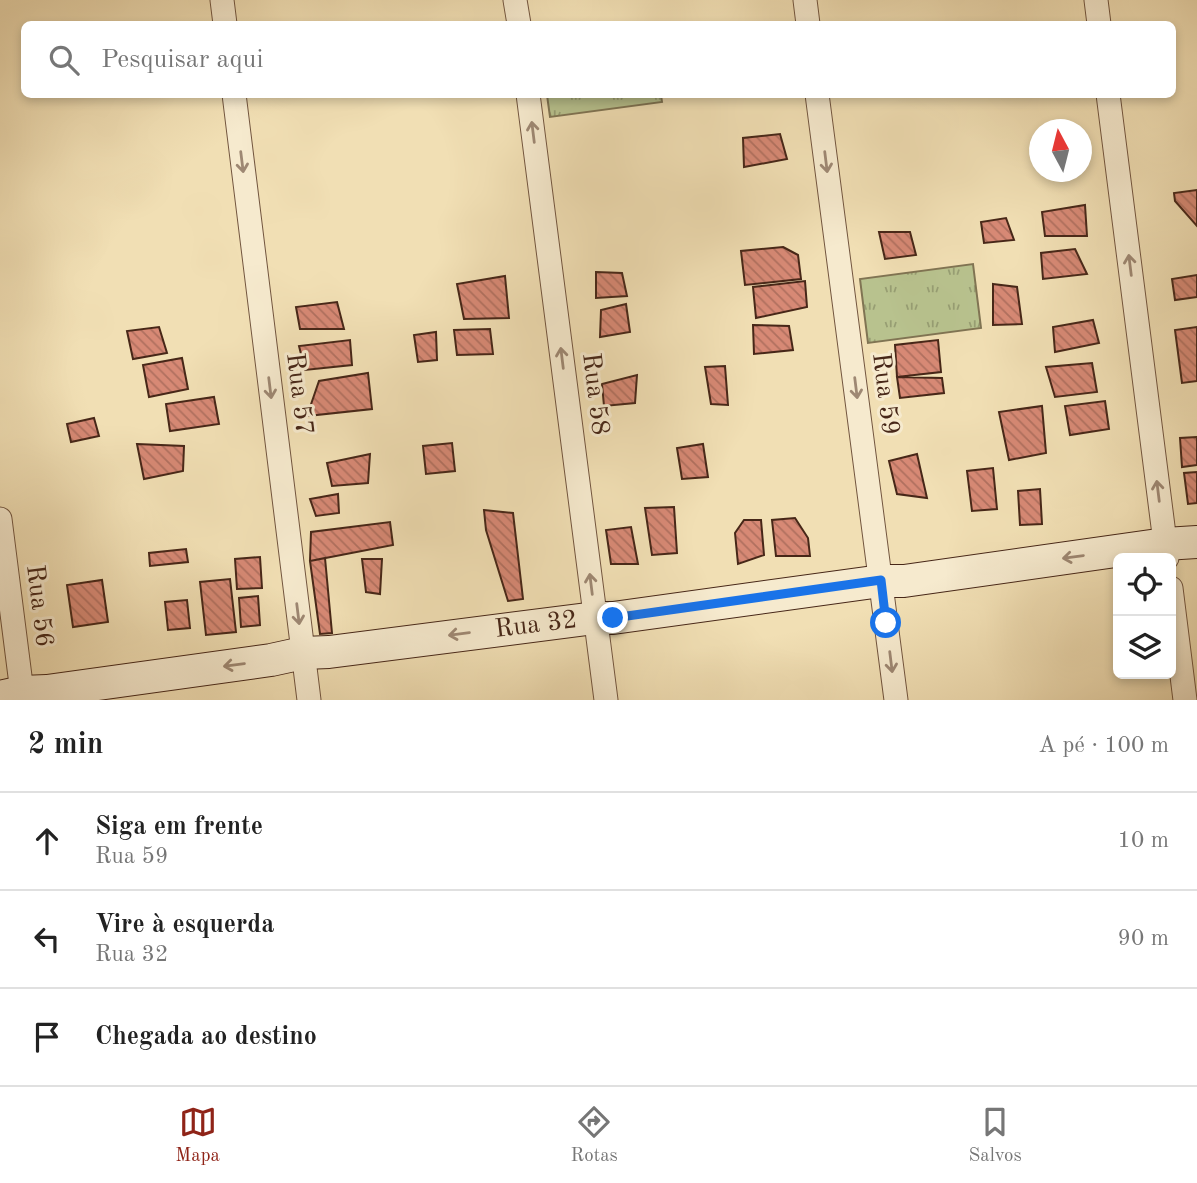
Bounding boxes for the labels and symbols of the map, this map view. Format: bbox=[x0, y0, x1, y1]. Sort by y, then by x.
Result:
north arrow bbox=[1029, 119, 1092, 182]
one-way arrow bbox=[526, 122, 539, 144]
one-way arrow bbox=[236, 150, 249, 173]
one-way arrow bbox=[820, 150, 833, 173]
one-way arrow bbox=[1123, 254, 1136, 277]
one-way arrow bbox=[555, 347, 568, 370]
street label: Rua 57 bbox=[281, 351, 317, 437]
street label: Rua 58 bbox=[577, 351, 613, 437]
street label: Rua 59 bbox=[867, 351, 903, 437]
one-way arrow bbox=[264, 376, 277, 399]
one-way arrow bbox=[849, 376, 862, 399]
one-way arrow bbox=[1152, 480, 1165, 502]
one-way arrow bbox=[1062, 551, 1085, 564]
street label: Rua 56 bbox=[21, 563, 57, 649]
one-way arrow bbox=[584, 573, 597, 596]
one-way arrow bbox=[291, 602, 304, 625]
route end bbox=[597, 602, 628, 633]
street label: Rua 32 bbox=[493, 607, 579, 643]
route start bbox=[870, 607, 901, 638]
one-way arrow bbox=[448, 628, 471, 641]
one-way arrow bbox=[885, 650, 898, 673]
one-way arrow bbox=[223, 659, 246, 672]

